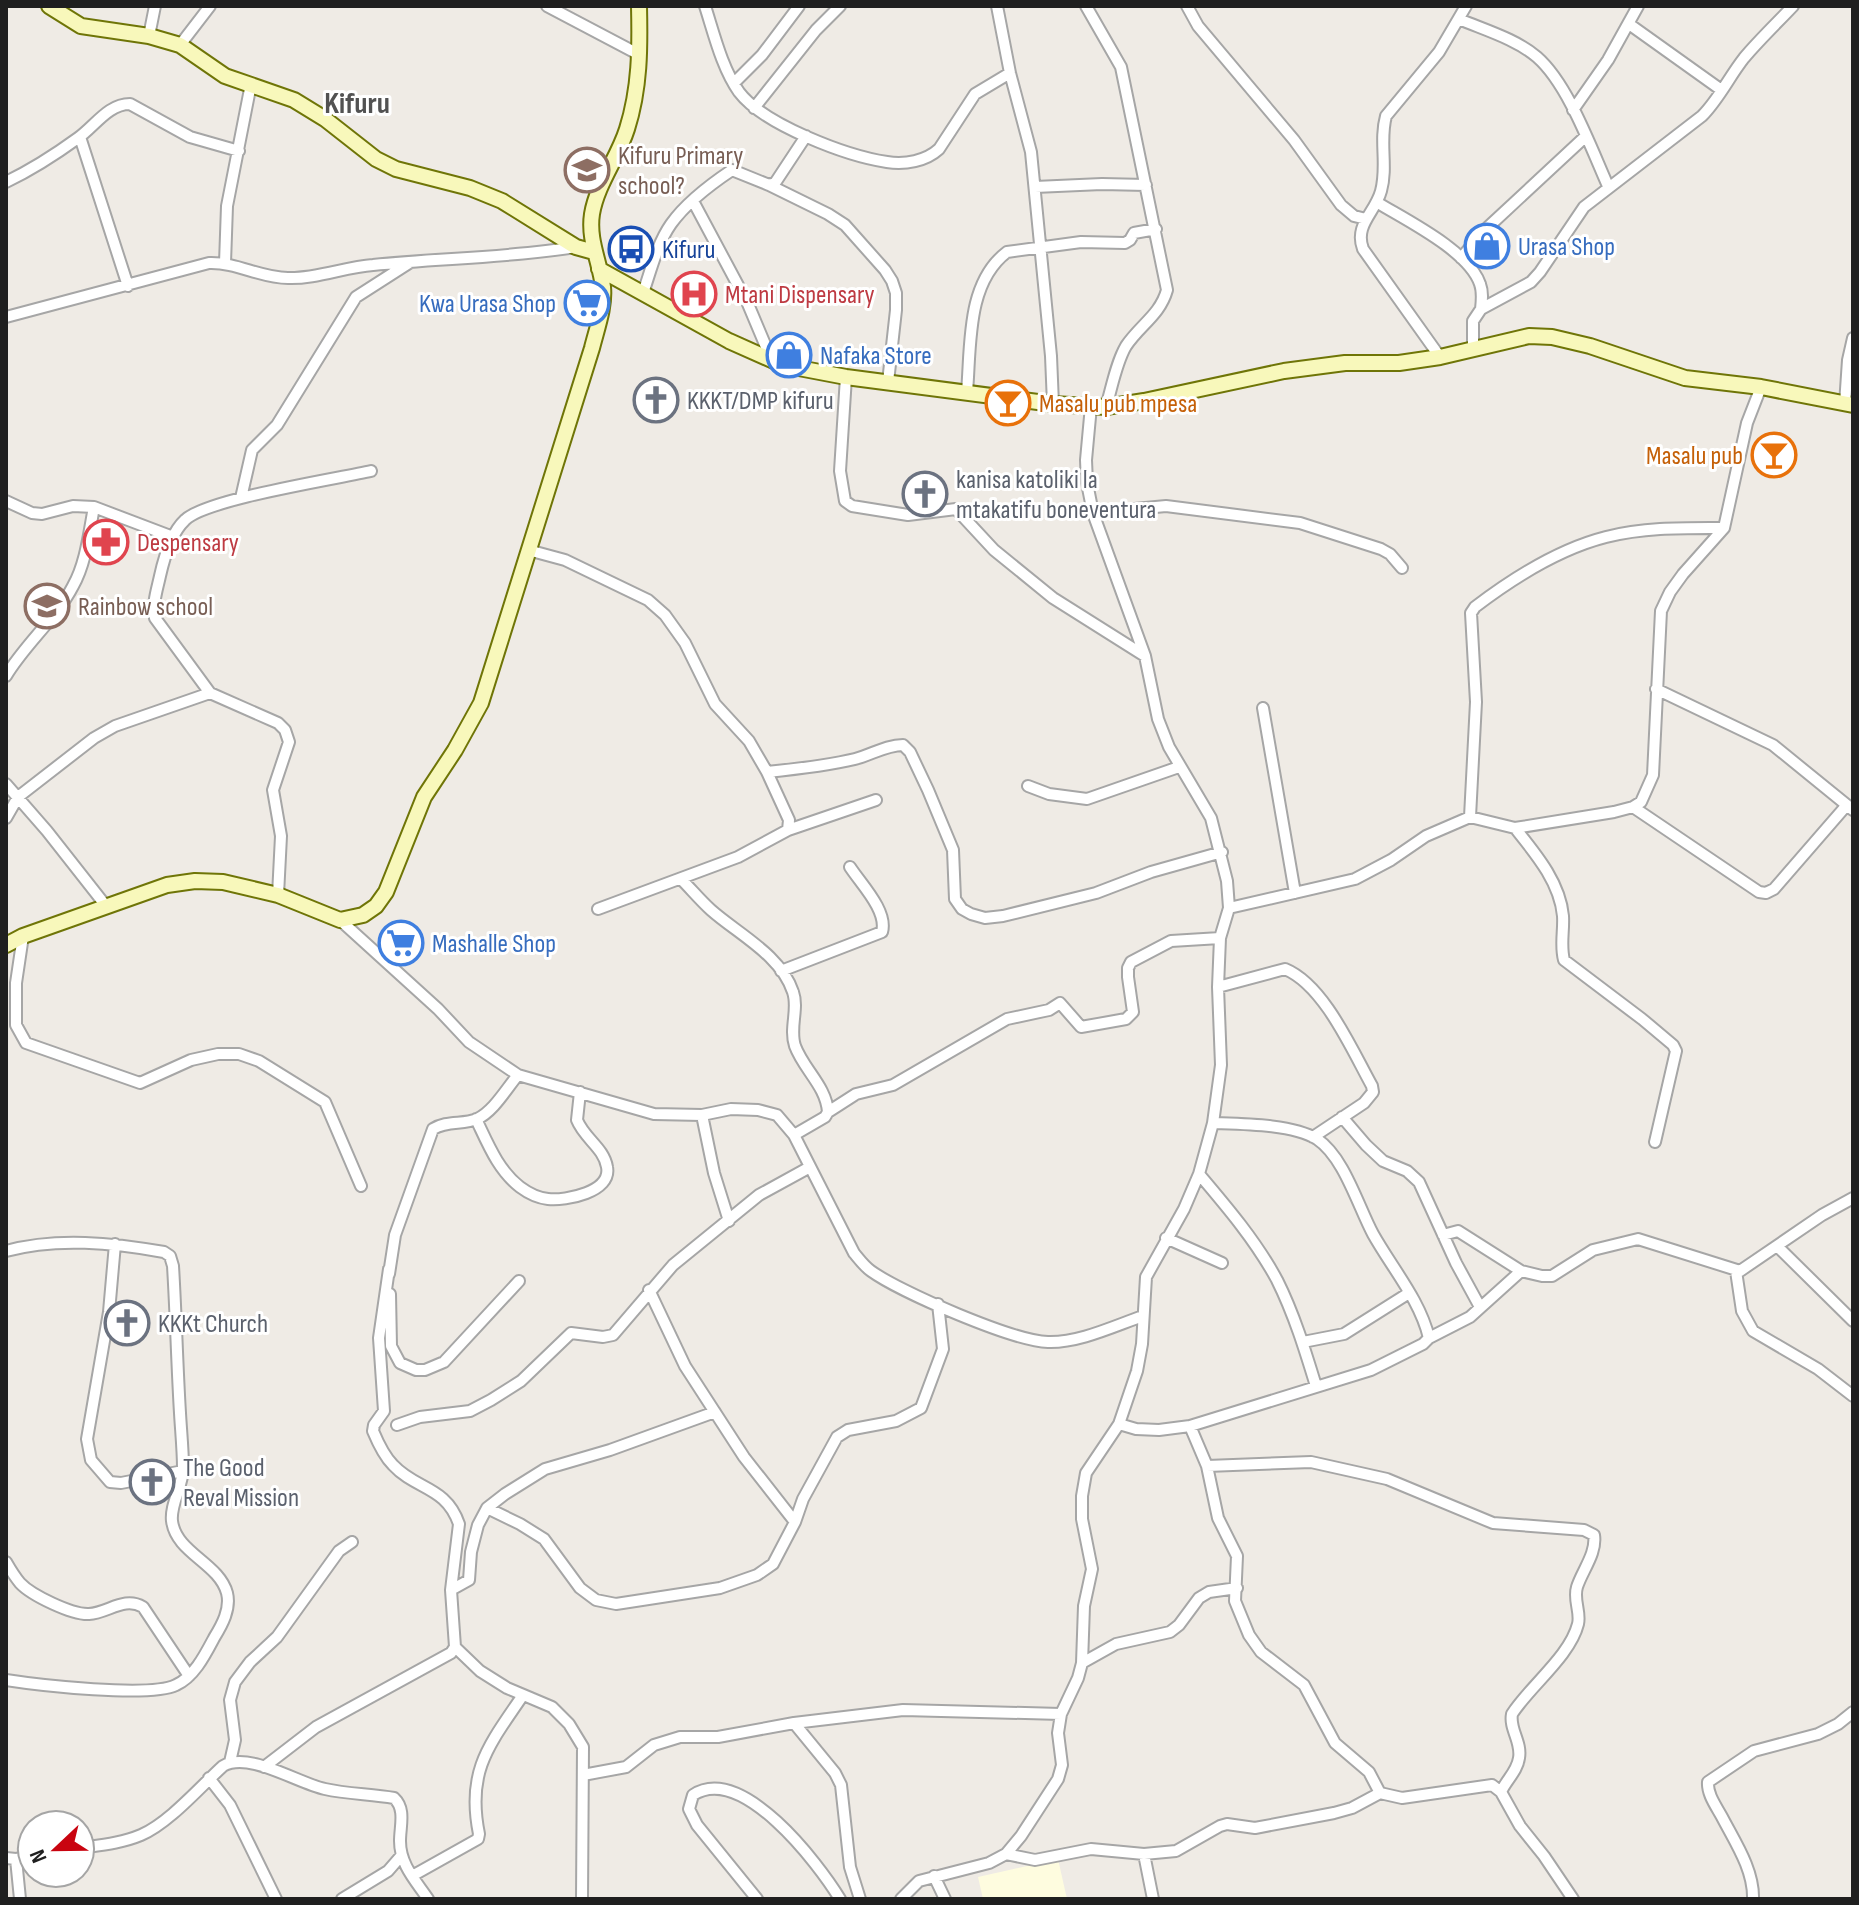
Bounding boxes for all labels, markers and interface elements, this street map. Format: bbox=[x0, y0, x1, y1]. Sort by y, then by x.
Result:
district label: Kifuru bbox=[324, 86, 390, 122]
place label: Kifuru Primary school? bbox=[618, 141, 743, 202]
school or university icon: Kifuru Primary school? bbox=[563, 146, 611, 194]
shop icon: Urasa Shop bbox=[1463, 222, 1511, 270]
bus stop icon: Kifuru bbox=[607, 225, 655, 273]
place label: Urasa Shop bbox=[1518, 232, 1615, 263]
place label: Kifuru bbox=[662, 235, 715, 266]
hospital icon: Mtani Dispensary bbox=[670, 270, 718, 318]
supermarket icon: Kwa Urasa Shop bbox=[563, 279, 611, 327]
place label: Mtani Dispensary bbox=[725, 280, 875, 311]
place label: Kwa Urasa Shop bbox=[419, 289, 556, 320]
shop icon: Nafaka Store bbox=[765, 331, 813, 379]
place label: Nafaka Store bbox=[820, 341, 932, 372]
church icon: KKKT/DMP kifuru bbox=[632, 376, 680, 424]
bar icon: Masalu pub mpesa bbox=[984, 379, 1032, 427]
place label: KKKT/DMP kifuru bbox=[687, 386, 834, 417]
place label: Masalu pub mpesa bbox=[1039, 389, 1197, 420]
bar icon: Masalu pub bbox=[1750, 431, 1798, 479]
place label: Masalu pub bbox=[1646, 441, 1743, 472]
place label: kanisa katoliki la mtakatifu boneventura bbox=[956, 465, 1156, 526]
church icon: kanisa katoliki la mtakatifu boneventura bbox=[901, 470, 949, 518]
pharmacy icon: Despensary bbox=[82, 518, 130, 566]
place label: Despensary bbox=[137, 528, 239, 559]
school or university icon: Rainbow school bbox=[23, 582, 71, 630]
place label: Rainbow school bbox=[78, 592, 213, 623]
supermarket icon: Mashalle Shop bbox=[377, 919, 425, 967]
place label: Mashalle Shop bbox=[432, 929, 556, 960]
church icon: KKKt Church bbox=[103, 1299, 151, 1347]
place label: KKKt Church bbox=[158, 1309, 268, 1340]
place label: The Good Reval Mission bbox=[183, 1453, 299, 1514]
church icon: The Good Reval Mission bbox=[128, 1458, 176, 1506]
north arrow bbox=[16, 1809, 96, 1889]
text: N bbox=[24, 1845, 54, 1866]

